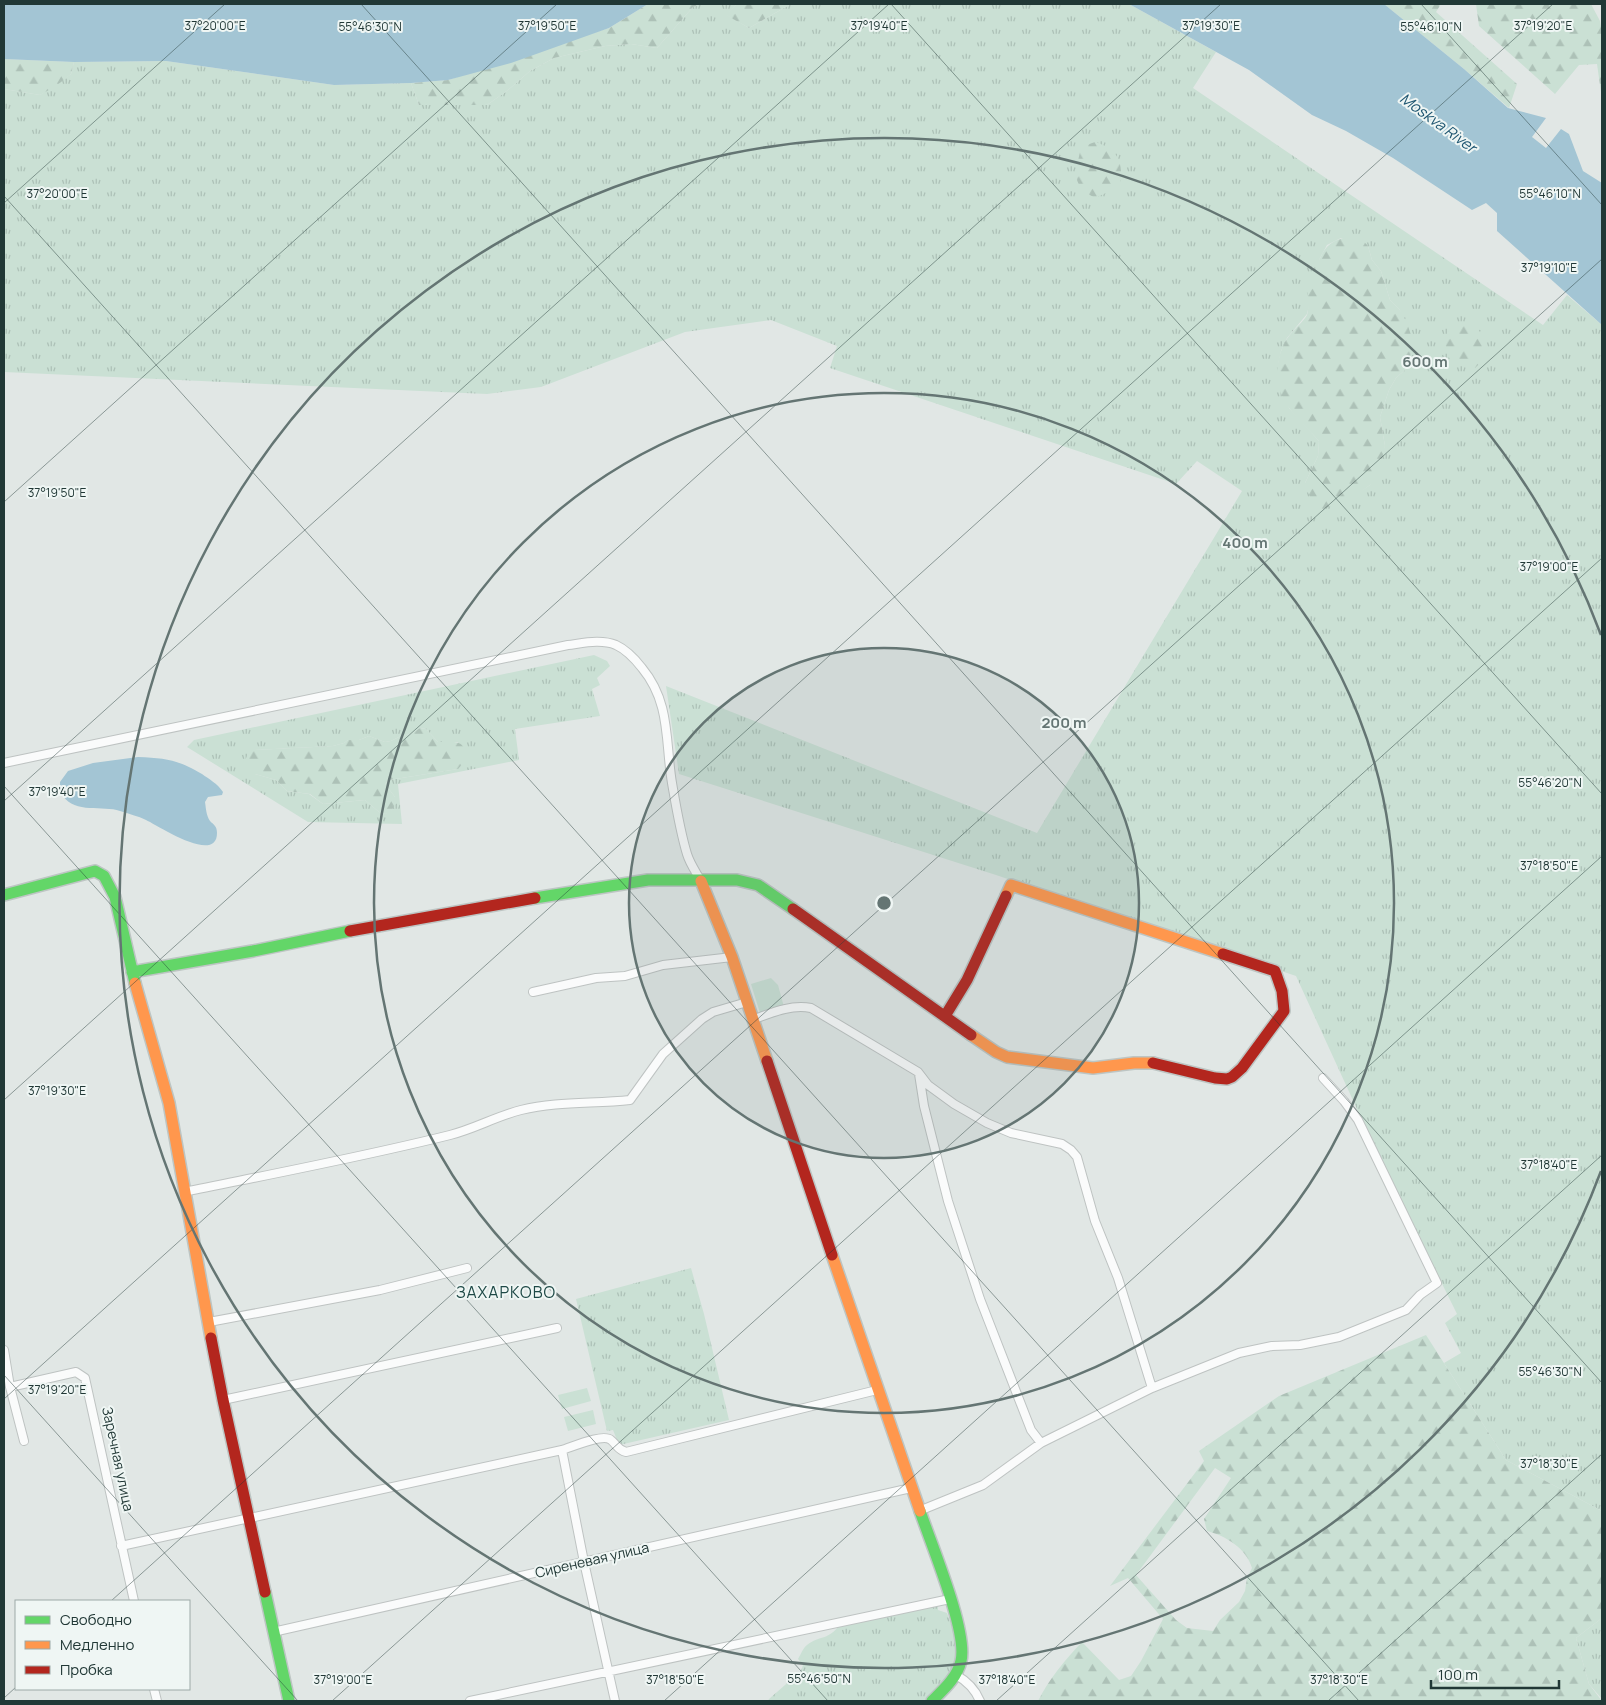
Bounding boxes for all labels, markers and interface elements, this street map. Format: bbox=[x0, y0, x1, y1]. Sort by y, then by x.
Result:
text: 37°20'00"E bbox=[185, 17, 246, 34]
text: 37°19'50"E bbox=[518, 17, 576, 34]
text: 37°19'40"E bbox=[850, 17, 908, 34]
text: 37°19'30"E bbox=[1182, 17, 1240, 34]
text: 37°19'20"E bbox=[1514, 17, 1572, 34]
text: 55°46'30"N bbox=[338, 18, 402, 35]
text: 55°46'10"N bbox=[1400, 18, 1462, 35]
water label: Moskva River bbox=[1396, 88, 1483, 159]
text: 37°20'00"E bbox=[27, 185, 88, 202]
text: 55°46'10"N bbox=[1519, 185, 1581, 202]
text: 37°19'10"E bbox=[1521, 259, 1577, 276]
text: 600 m bbox=[1402, 351, 1448, 372]
text: 37°19'50"E bbox=[28, 484, 86, 501]
text: 400 m bbox=[1222, 532, 1268, 553]
text: 37°19'00"E bbox=[1520, 558, 1579, 575]
text: 200 m bbox=[1041, 712, 1087, 733]
text: 55°46'20"N bbox=[1518, 774, 1582, 791]
text: 37°19'40"E bbox=[28, 783, 86, 800]
text: 37°18'50"E bbox=[1520, 857, 1578, 874]
centre of rings bbox=[875, 894, 893, 912]
text: 37°19'30"E bbox=[28, 1082, 86, 1099]
text: 37°18'40"E bbox=[1521, 1156, 1578, 1173]
district label: ЗАХАРКОВО bbox=[456, 1281, 556, 1303]
text: 55°46'30"N bbox=[1518, 1363, 1582, 1380]
text: 37°19'20"E bbox=[28, 1381, 86, 1398]
street label: Заречная улица bbox=[98, 1405, 139, 1513]
text: 37°18'30"E bbox=[1520, 1455, 1578, 1472]
street label: Сиреневая улица bbox=[533, 1537, 651, 1582]
legend bbox=[15, 1600, 190, 1690]
text: Свободно bbox=[60, 1609, 132, 1630]
text: Медленно bbox=[60, 1634, 134, 1655]
scale bar bbox=[1431, 1658, 1558, 1690]
text: Пробка bbox=[60, 1659, 113, 1680]
text: 100 m bbox=[1438, 1664, 1478, 1685]
text: 55°46'50"N bbox=[787, 1670, 851, 1687]
text: 37°19'00"E bbox=[314, 1671, 373, 1688]
text: 37°18'50"E bbox=[646, 1671, 704, 1688]
text: 37°18'40"E bbox=[979, 1671, 1036, 1688]
text: 37°18'30"E bbox=[1310, 1671, 1368, 1688]

